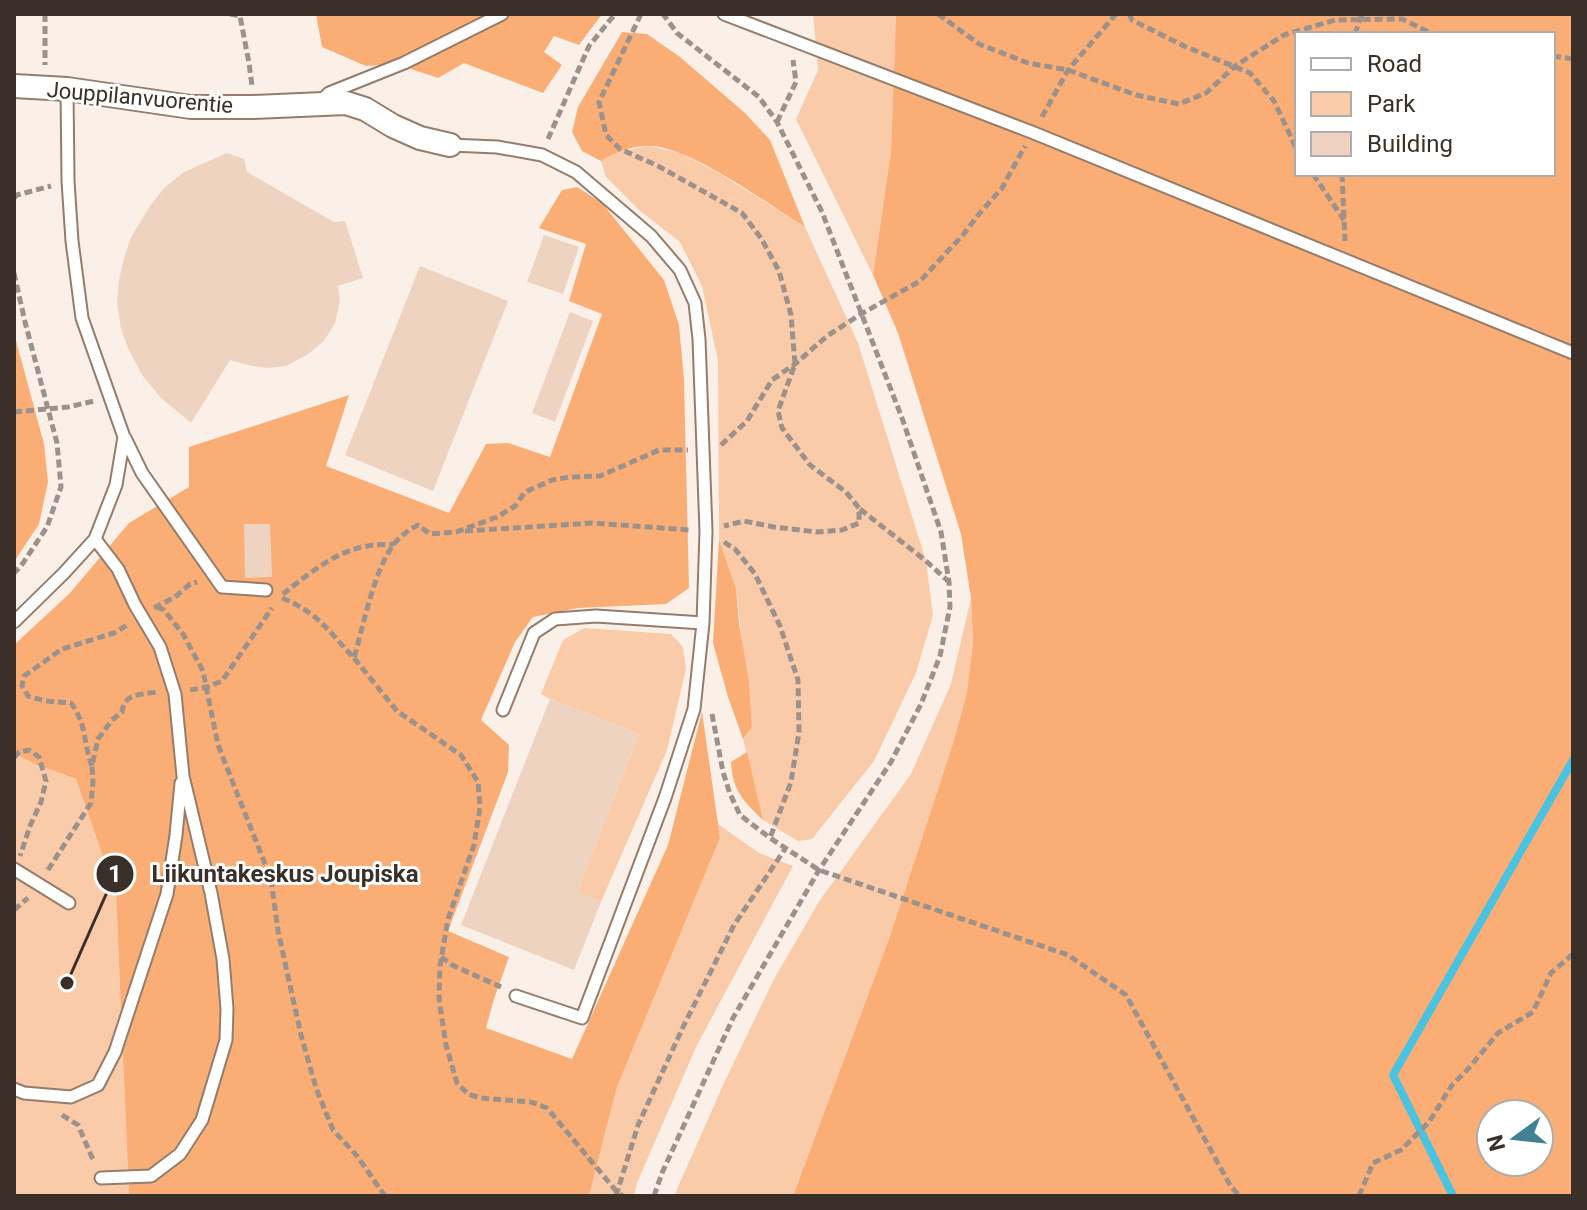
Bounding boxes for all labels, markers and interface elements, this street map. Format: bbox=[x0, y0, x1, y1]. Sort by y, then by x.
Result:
legend bbox=[1295, 32, 1555, 176]
text: Road bbox=[1367, 50, 1422, 78]
street label: Jouppilanvuorentie bbox=[46, 77, 234, 118]
text: Park bbox=[1367, 90, 1416, 118]
text: Building bbox=[1367, 130, 1453, 158]
callout: Liikuntakeskus Joupiska bbox=[95, 850, 434, 898]
text: 1 bbox=[108, 860, 122, 888]
text: Liikuntakeskus Joupiska bbox=[151, 860, 419, 888]
north arrow bbox=[1475, 1098, 1555, 1178]
text: N bbox=[1482, 1132, 1510, 1154]

